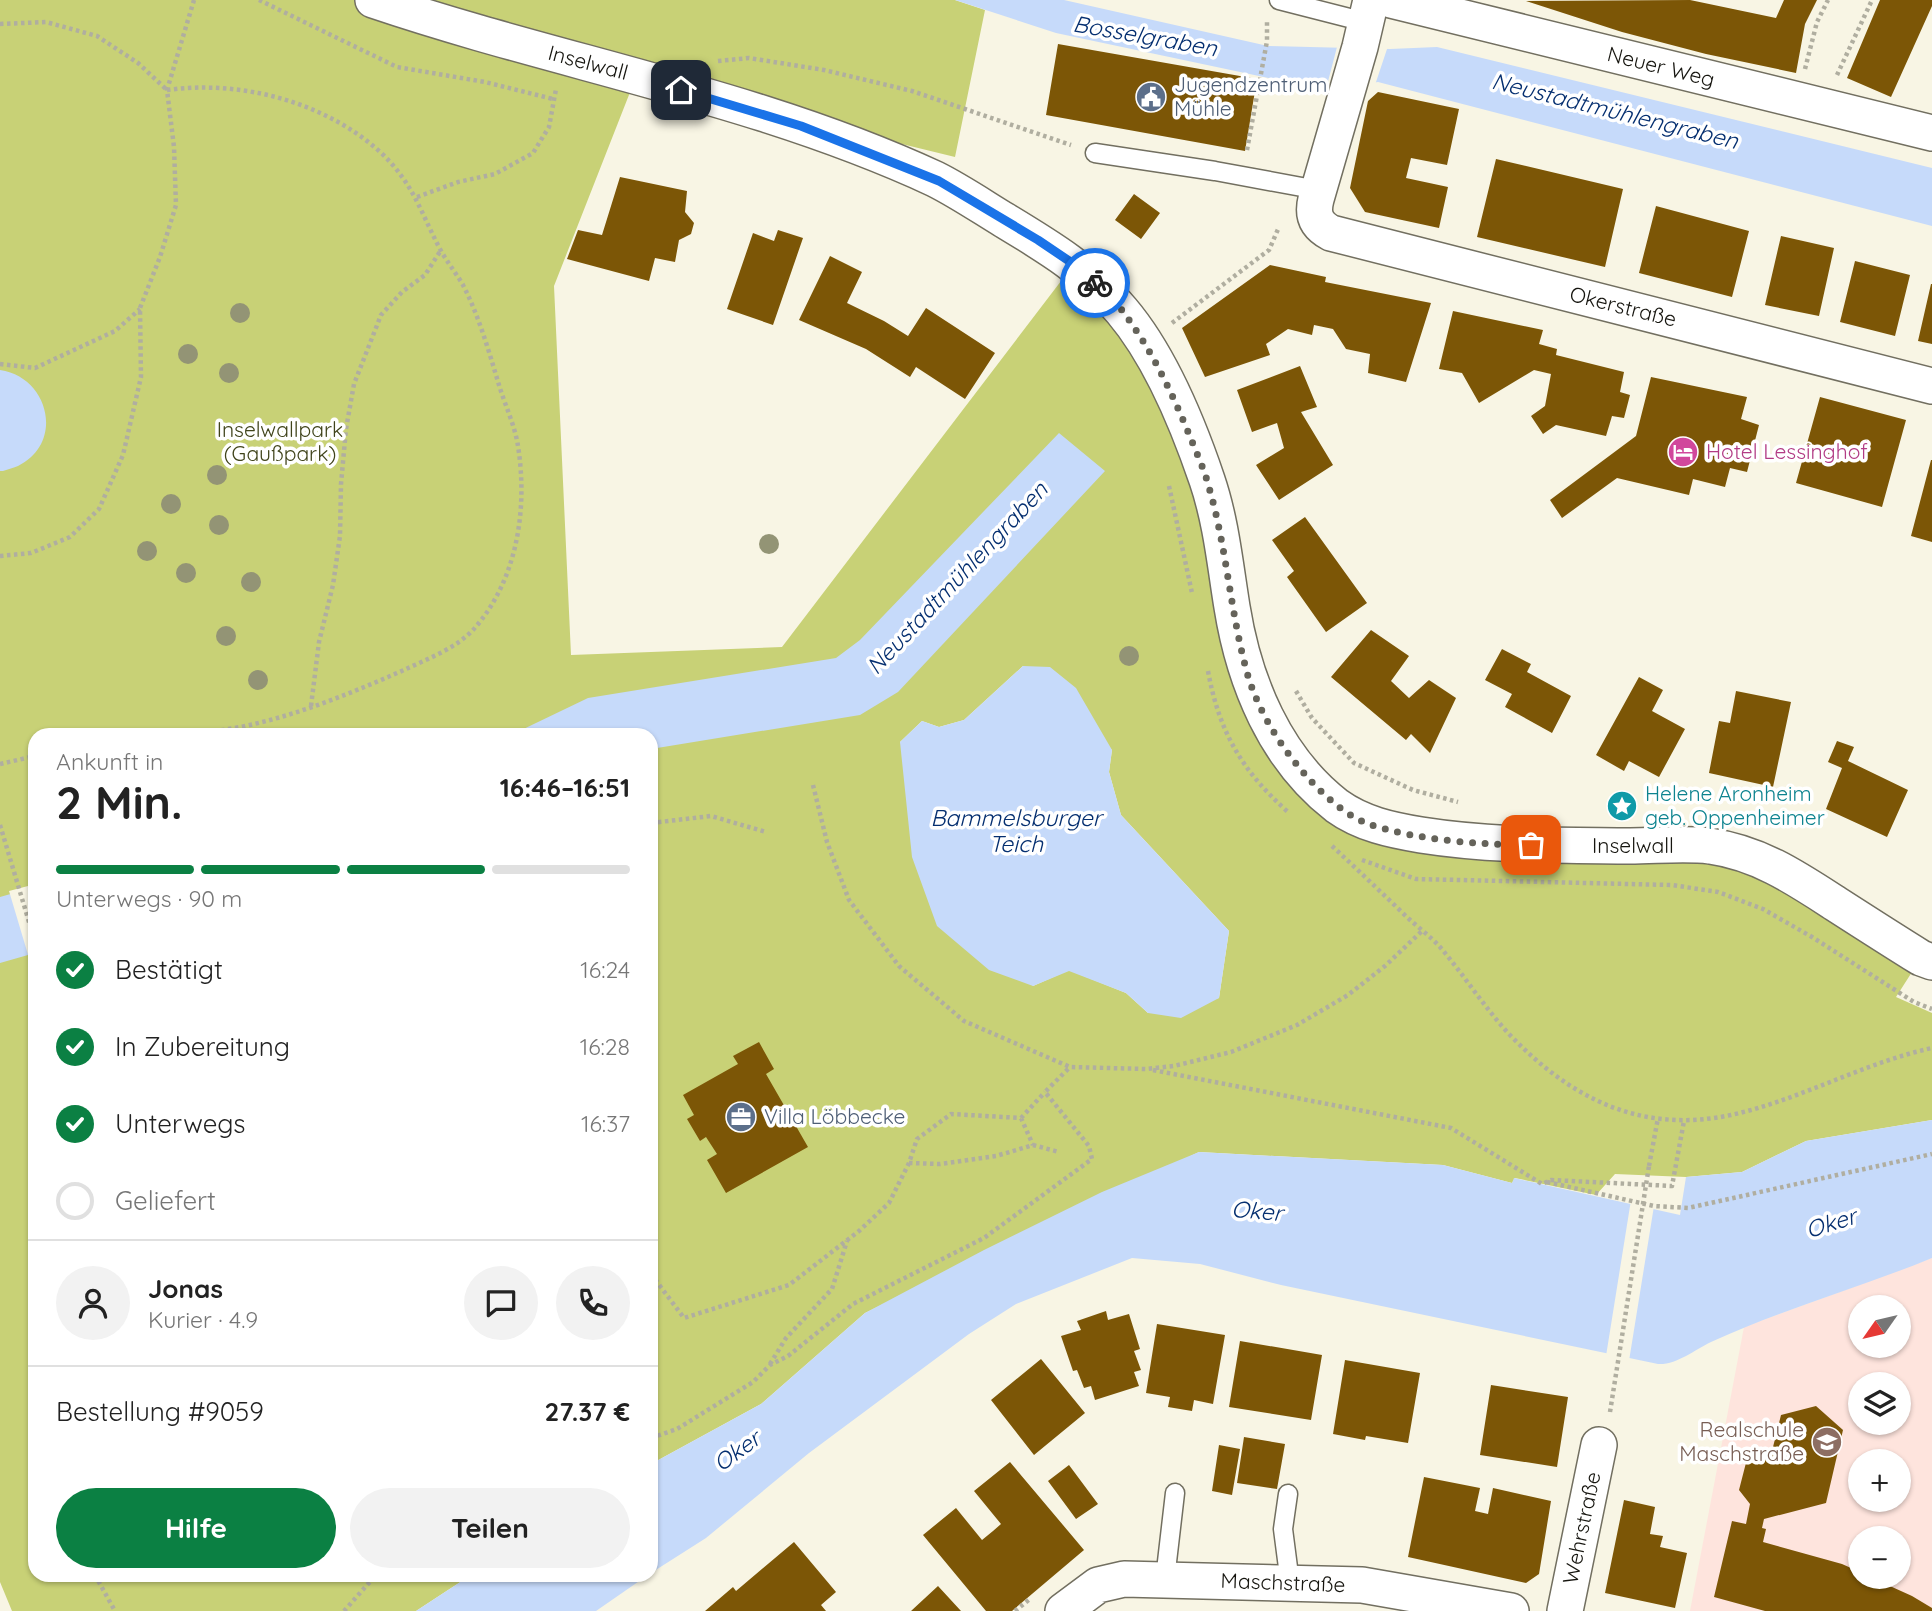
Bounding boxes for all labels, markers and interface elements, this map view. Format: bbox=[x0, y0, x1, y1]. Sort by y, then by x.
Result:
water label: Bosselgraben bbox=[1071, 9, 1220, 63]
street label: Inselwall bbox=[545, 39, 631, 85]
street label: Neuer Weg bbox=[1605, 40, 1718, 92]
pin bbox=[651, 60, 711, 120]
water label: Neustadtmühlengraben bbox=[1489, 66, 1742, 155]
icon: home bbox=[662, 71, 700, 109]
place label: Jugendzentrum Mühle bbox=[1174, 71, 1327, 121]
public building icon: Jugendzentrum Mühle bbox=[1134, 80, 1168, 114]
courier bbox=[1060, 248, 1130, 318]
icon: bike bbox=[1076, 264, 1114, 302]
street label: Okerstraße bbox=[1567, 280, 1679, 332]
park label: Inselwallpark (Gaußpark) bbox=[217, 416, 343, 466]
hotel icon: Hotel Lessinghof bbox=[1666, 435, 1700, 469]
place label: Hotel Lessinghof bbox=[1706, 438, 1868, 464]
water label: Neustadtmühlengraben bbox=[860, 475, 1054, 680]
text: Ankunft in bbox=[56, 747, 163, 776]
text: 16:46–16:51 bbox=[500, 771, 630, 804]
text: 2 Min. bbox=[56, 773, 182, 831]
place label: Helene Aronheim geb. Oppenheimer bbox=[1645, 780, 1825, 830]
place icon: Helene Aronheim geb. Oppenheimer bbox=[1605, 789, 1639, 823]
water label: Bammelsburger Teich bbox=[930, 803, 1105, 858]
pin bbox=[1501, 815, 1561, 875]
icon: bag bbox=[1512, 826, 1550, 864]
street label: Inselwall bbox=[1592, 832, 1674, 858]
text: Unterwegs · 90 m bbox=[56, 884, 242, 913]
icon: check bbox=[56, 951, 94, 989]
text: Bestätigt bbox=[115, 953, 223, 986]
text: 16:24 bbox=[580, 955, 630, 984]
icon: check bbox=[56, 1028, 94, 1066]
text: In Zubereitung bbox=[115, 1030, 290, 1063]
text: 16:28 bbox=[580, 1032, 630, 1061]
office icon: Villa Löbbecke bbox=[724, 1100, 758, 1134]
place label: Villa Löbbecke bbox=[764, 1103, 905, 1129]
icon: check bbox=[56, 1105, 94, 1143]
text: Unterwegs bbox=[115, 1107, 246, 1140]
text: 16:37 bbox=[581, 1109, 630, 1138]
text: Geliefert bbox=[115, 1184, 216, 1217]
water label: Oker bbox=[1230, 1194, 1287, 1227]
water label: Oker bbox=[1802, 1200, 1863, 1244]
button: person bbox=[56, 1266, 130, 1340]
button: chat bbox=[464, 1266, 538, 1340]
button: phone bbox=[556, 1266, 630, 1340]
text: Jonas bbox=[148, 1272, 223, 1305]
north arrow bbox=[1848, 1295, 1911, 1358]
map controls bbox=[1848, 1295, 1911, 1589]
text: Kurier · 4.9 bbox=[148, 1305, 258, 1334]
button: layers bbox=[1848, 1372, 1911, 1435]
text: Bestellung #9059 bbox=[56, 1395, 264, 1428]
text: 27.37 € bbox=[544, 1395, 630, 1428]
place label: Realschule Maschstraße bbox=[1679, 1416, 1804, 1466]
water label: Oker bbox=[707, 1422, 769, 1477]
school or university icon: Realschule Maschstraße bbox=[1810, 1425, 1844, 1459]
button: + bbox=[1848, 1449, 1911, 1512]
street label: Wehrstraße bbox=[1556, 1469, 1606, 1586]
button: Hilfe bbox=[56, 1488, 336, 1568]
button: Teilen bbox=[350, 1488, 630, 1568]
button: − bbox=[1848, 1526, 1911, 1589]
street label: Maschstraße bbox=[1220, 1567, 1346, 1597]

